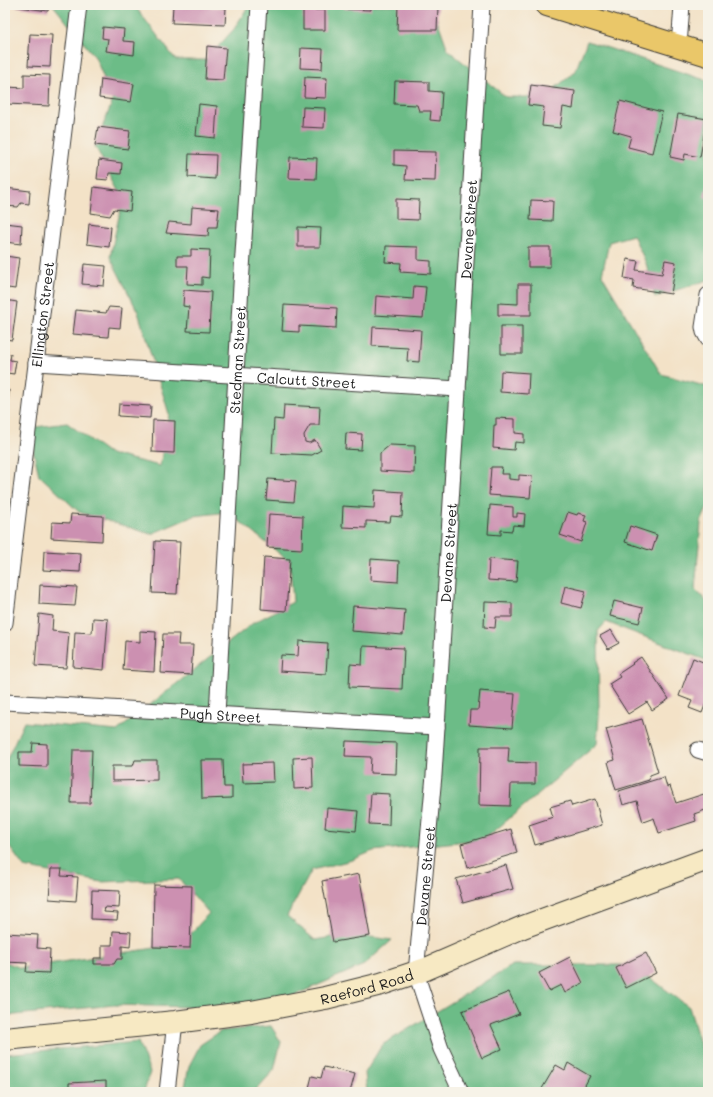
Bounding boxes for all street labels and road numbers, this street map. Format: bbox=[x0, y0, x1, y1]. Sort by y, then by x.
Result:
street label: Devane Street bbox=[455, 179, 481, 280]
street label: Ellington Street bbox=[26, 260, 58, 368]
street label: Stedman Street bbox=[224, 305, 249, 414]
street label: Calcutt Street bbox=[256, 367, 357, 392]
street label: Devane Street bbox=[435, 502, 460, 603]
street label: Pugh Street bbox=[179, 703, 262, 726]
street label: Devane Street bbox=[411, 825, 439, 926]
street label: Raeford Road bbox=[319, 964, 416, 1008]

